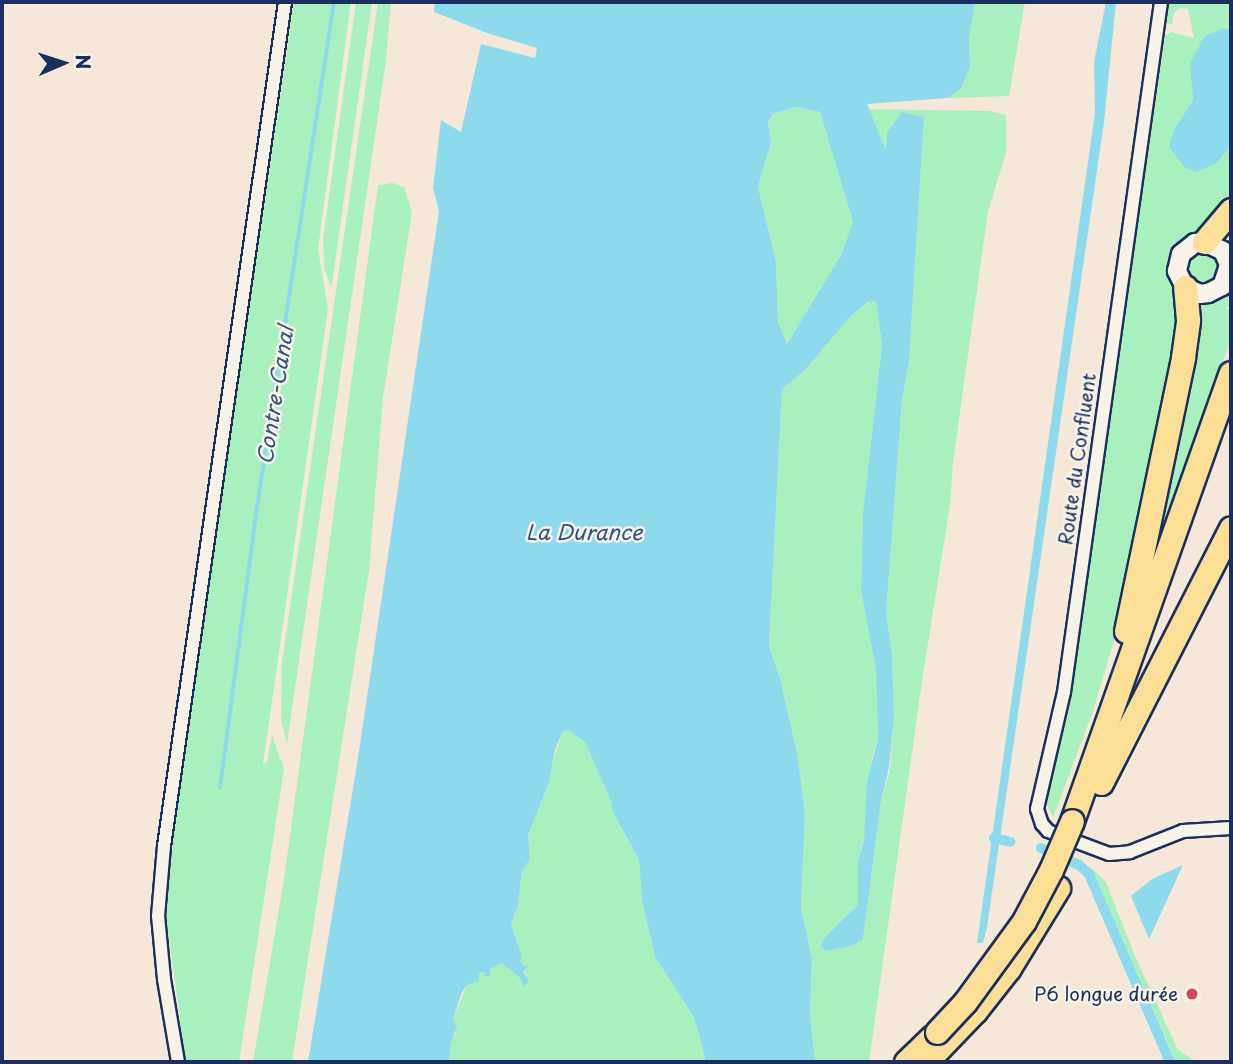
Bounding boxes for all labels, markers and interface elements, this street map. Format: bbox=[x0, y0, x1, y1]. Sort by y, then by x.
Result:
north arrow bbox=[28, 28, 98, 98]
text: N bbox=[70, 54, 98, 70]
water label: Contre-Canal bbox=[251, 324, 297, 466]
street label: Route du Confluent bbox=[1053, 370, 1101, 548]
water label: La Durance bbox=[525, 518, 643, 544]
place label: P6 longue durée bbox=[1030, 983, 1178, 1005]
marker: P6 longue durée bbox=[1184, 986, 1200, 1002]

